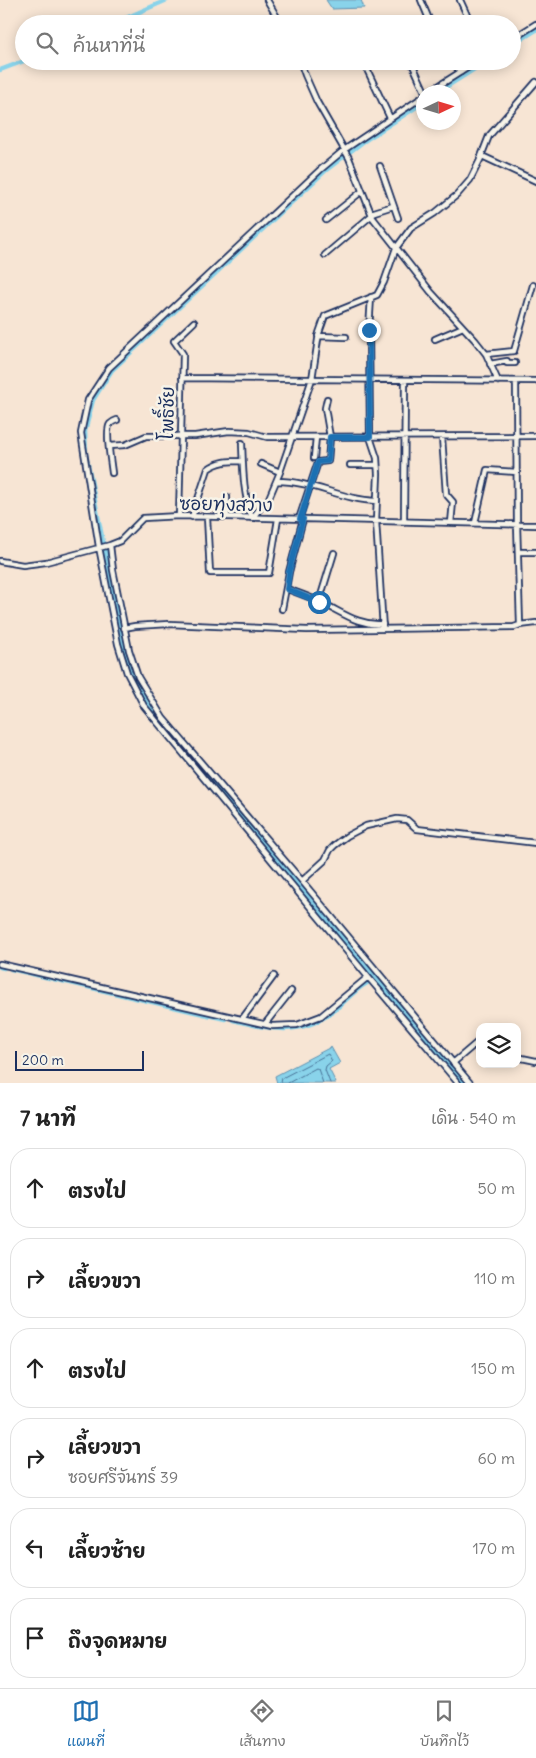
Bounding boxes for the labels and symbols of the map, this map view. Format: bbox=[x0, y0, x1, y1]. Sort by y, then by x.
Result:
north arrow bbox=[416, 85, 461, 130]
route end bbox=[358, 319, 381, 342]
street label: โพธิ์ชัย bbox=[150, 386, 179, 440]
street label: ซอยทุ่งสว่าง bbox=[179, 492, 273, 519]
route start bbox=[308, 591, 331, 614]
scale bar bbox=[15, 1048, 144, 1071]

